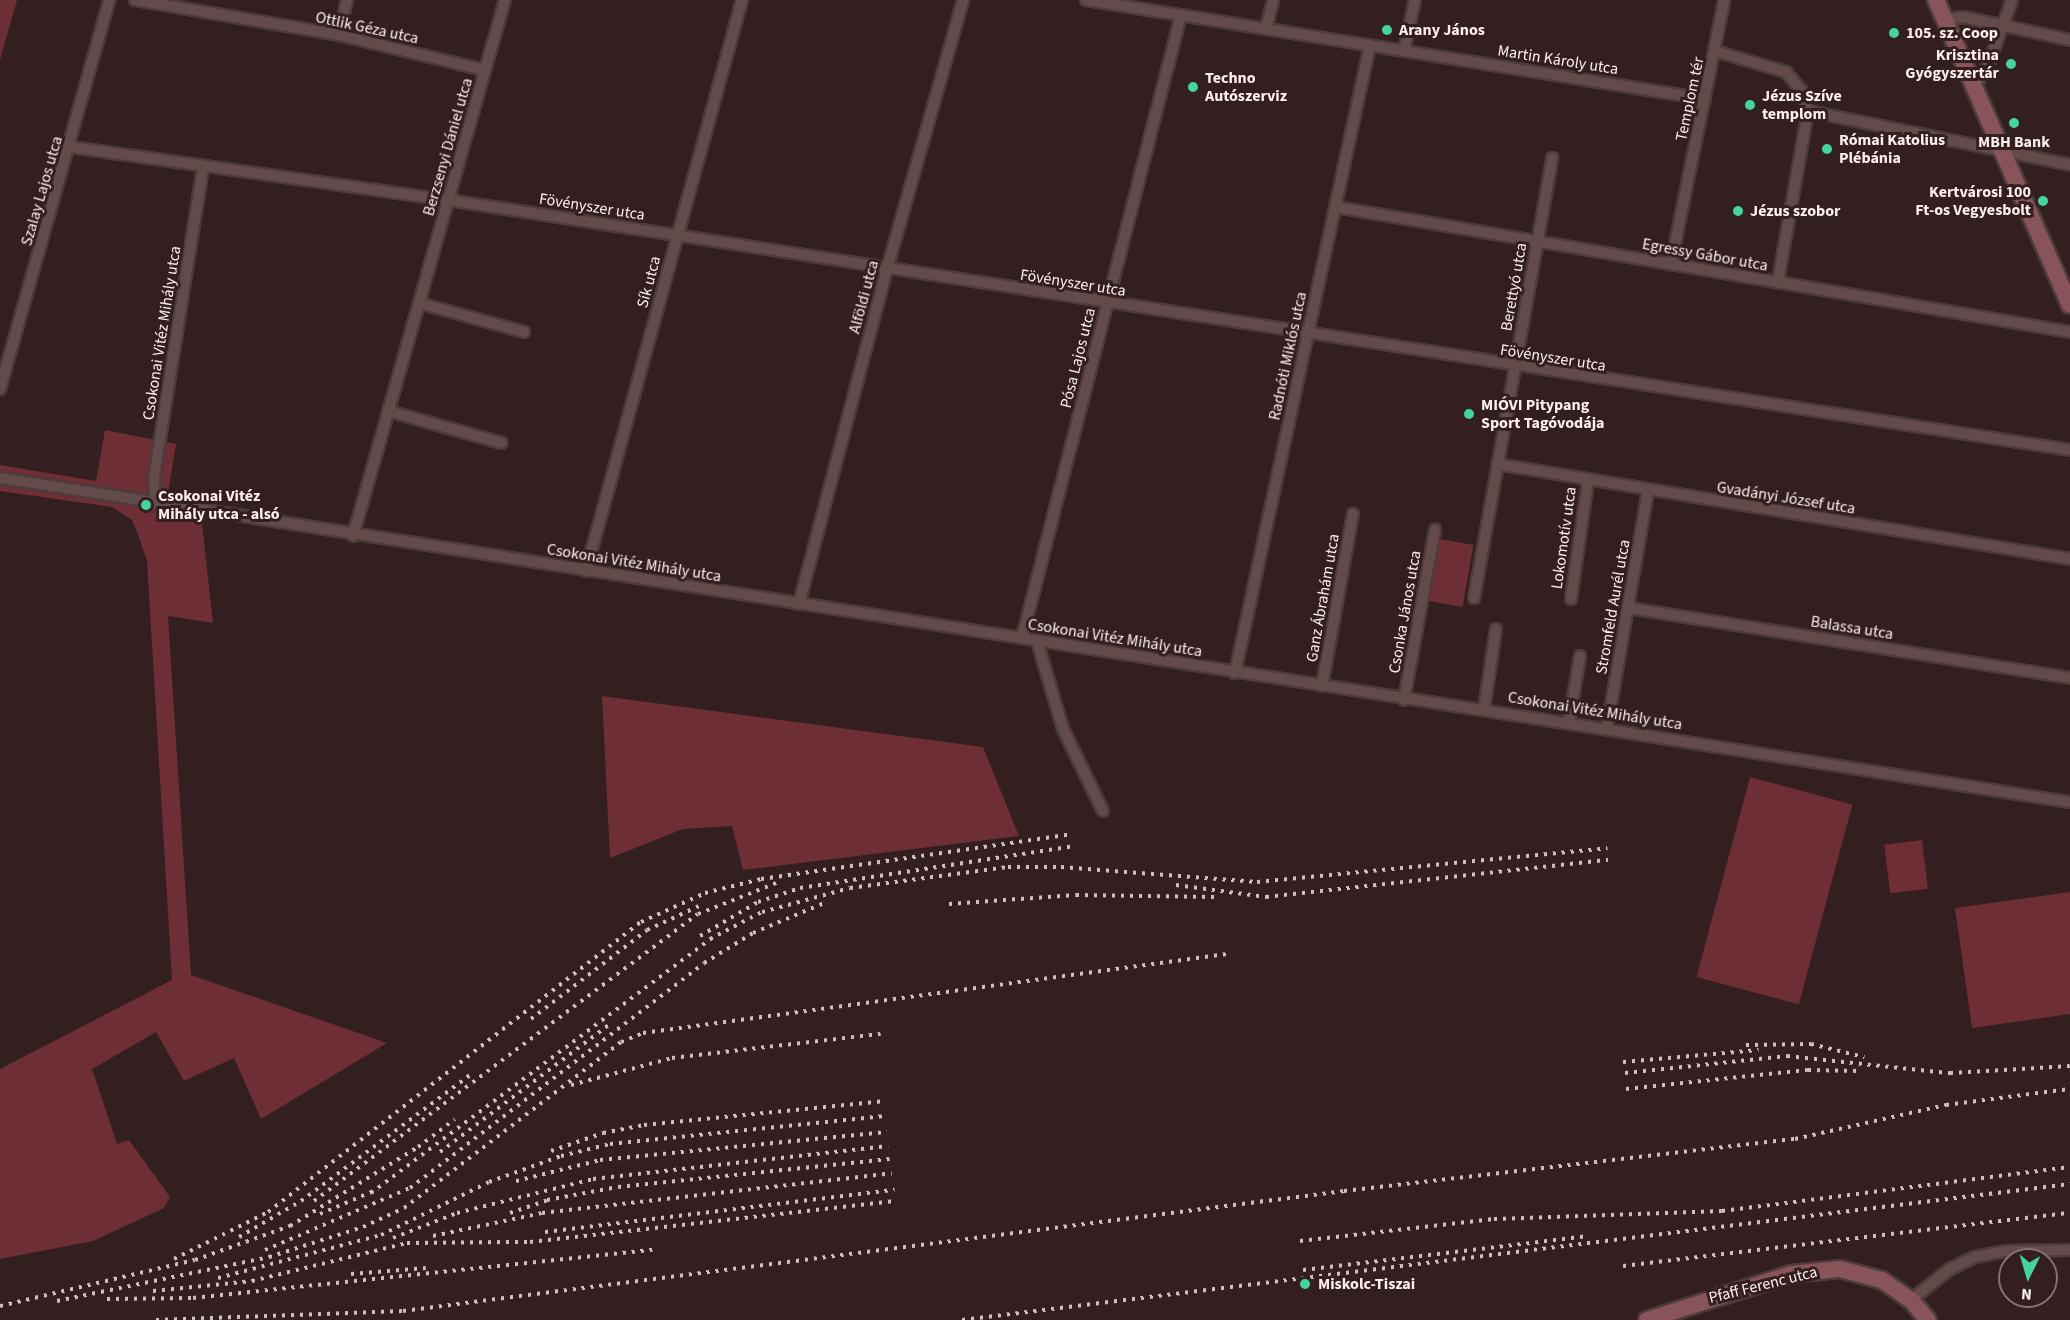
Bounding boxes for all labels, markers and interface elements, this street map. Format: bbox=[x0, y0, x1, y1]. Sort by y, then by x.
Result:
street label: Ottlik Géza utca bbox=[314, 8, 420, 48]
place label: Arany János bbox=[1399, 20, 1485, 40]
marker: Arany János bbox=[1380, 23, 1394, 37]
place label: 105. sz. Coop bbox=[1906, 23, 1998, 43]
marker: 105. sz. Coop bbox=[1887, 26, 1901, 40]
street label: Martin Károly utca bbox=[1496, 41, 1620, 79]
place label: Krisztina Gyógyszertár bbox=[1905, 45, 1999, 83]
street label: Templom tér bbox=[1672, 55, 1708, 143]
marker: Krisztina Gyógyszertár bbox=[2004, 57, 2018, 71]
place label: Techno Autószerviz bbox=[1205, 68, 1287, 106]
street label: Berzsenyi Dániel utca bbox=[419, 76, 477, 218]
marker: Techno Autószerviz bbox=[1186, 80, 1200, 94]
place label: Jézus Szíve templom bbox=[1762, 86, 1842, 124]
marker: Jézus Szíve templom bbox=[1743, 98, 1757, 112]
marker: MBH Bank bbox=[2007, 116, 2021, 130]
place label: Római Katolius Plébánia bbox=[1839, 130, 1945, 168]
place label: MBH Bank bbox=[1978, 132, 2050, 152]
street label: Szalay Lajos utca bbox=[17, 134, 67, 248]
marker: Római Katolius Plébánia bbox=[1820, 142, 1834, 156]
place label: Kertvárosi 100 Ft-os Vegyesbolt bbox=[1915, 182, 2031, 220]
street label: Fövényszer utca bbox=[538, 189, 646, 225]
marker: Kertvárosi 100 Ft-os Vegyesbolt bbox=[2036, 194, 2050, 208]
place label: Jézus szobor bbox=[1750, 201, 1840, 221]
marker: Jézus szobor bbox=[1731, 204, 1745, 218]
street label: Egressy Gábor utca bbox=[1641, 235, 1769, 275]
street label: Berettyó utca bbox=[1497, 241, 1531, 333]
street label: Csokonai Vitéz Mihály utca bbox=[139, 244, 185, 422]
street label: Sík utca bbox=[633, 254, 665, 310]
street label: Alföldi utca bbox=[845, 258, 883, 336]
street label: Fövényszer utca bbox=[1019, 265, 1127, 301]
street label: Radnóti Miklós utca bbox=[1265, 290, 1311, 422]
street label: Pósa Lajos utca bbox=[1056, 306, 1100, 410]
street label: Fövényszer utca bbox=[1499, 340, 1607, 376]
place label: MIÓVI Pitypang Sport Tagóvodája bbox=[1481, 395, 1605, 433]
marker: MIÓVI Pitypang Sport Tagóvodája bbox=[1462, 407, 1476, 421]
street label: Gvadányi József utca bbox=[1715, 478, 1857, 518]
place label: Csokonai Vitéz Mihály utca - alsó bbox=[158, 486, 280, 524]
street label: Lokomotív utca bbox=[1547, 486, 1581, 590]
marker: Csokonai Vitéz Mihály utca - alsó bbox=[139, 498, 153, 512]
street label: Ganz Ábrahám utca bbox=[1302, 532, 1344, 664]
street label: Stromfeld Aurél utca bbox=[1592, 538, 1634, 676]
street label: Csokonai Vitéz Mihály utca bbox=[545, 540, 723, 586]
street label: Csonka János utca bbox=[1385, 549, 1425, 675]
street label: Balassa utca bbox=[1809, 612, 1895, 644]
street label: Csokonai Vitéz Mihály utca bbox=[1026, 615, 1204, 661]
street label: Csokonai Vitéz Mihály utca bbox=[1506, 688, 1684, 734]
north arrow bbox=[1998, 1248, 2058, 1308]
street label: Pfaff Ferenc utca bbox=[1707, 1262, 1819, 1308]
place label: Miskolc-Tiszai bbox=[1318, 1274, 1415, 1294]
marker: Miskolc-Tiszai bbox=[1296, 1275, 1314, 1293]
text: N bbox=[2020, 1283, 2033, 1305]

